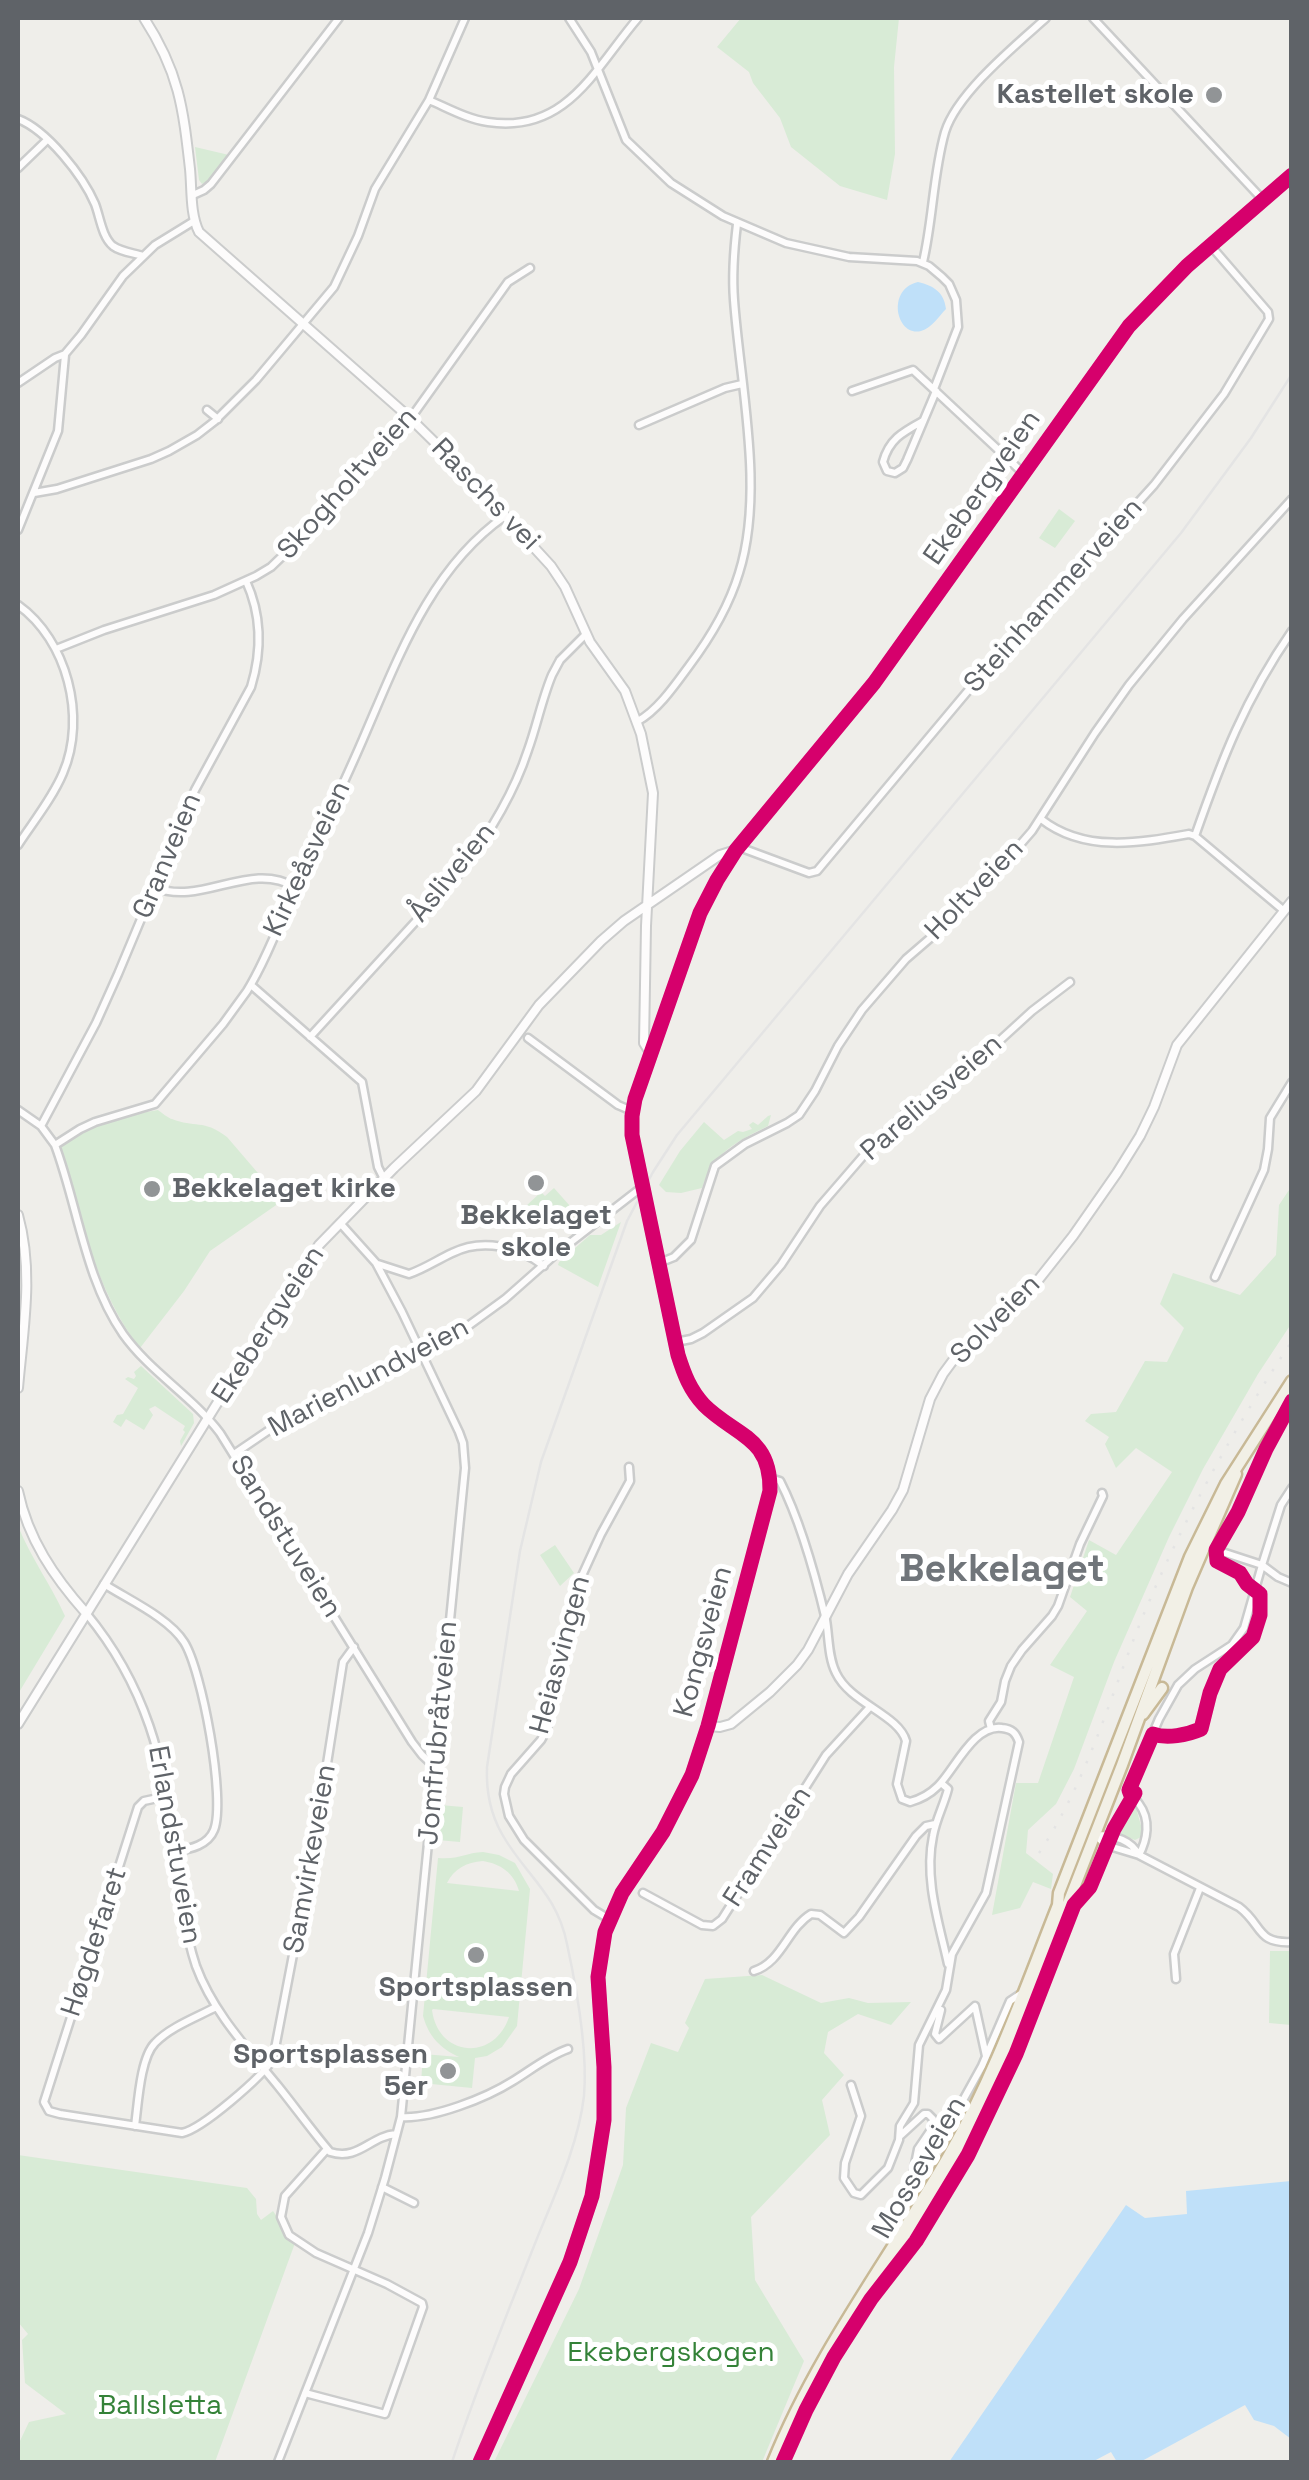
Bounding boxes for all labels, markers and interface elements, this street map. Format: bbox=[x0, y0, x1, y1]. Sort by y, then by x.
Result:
place label: Kastellet skole bbox=[997, 78, 1194, 112]
marker: Kastellet skole bbox=[1203, 84, 1225, 106]
street label: Skogholtveien bbox=[271, 401, 425, 567]
street label: Ekebergveien bbox=[917, 404, 1049, 572]
street label: Raschs vei bbox=[424, 432, 546, 558]
street label: Steinhammerveien bbox=[958, 492, 1150, 700]
street label: Kirkeåsveien bbox=[257, 776, 359, 942]
street label: Granveien bbox=[127, 788, 209, 924]
street label: Åsliveien bbox=[403, 817, 503, 929]
street label: Holtveien bbox=[919, 833, 1031, 947]
street label: Pareliusveien bbox=[855, 1028, 1009, 1168]
place label: Bekkelaget kirke bbox=[172, 1172, 396, 1206]
marker: Bekkelaget skole bbox=[525, 1172, 547, 1194]
marker: Bekkelaget kirke bbox=[141, 1178, 163, 1200]
place label: Bekkelaget skole bbox=[460, 1199, 612, 1265]
street label: Ekebergveien bbox=[206, 1240, 332, 1410]
street label: Solveien bbox=[944, 1268, 1048, 1372]
street label: Marienlundveien bbox=[263, 1311, 475, 1445]
street label: Sandstuveien bbox=[222, 1450, 348, 1624]
district label: Bekkelaget bbox=[899, 1548, 1105, 1594]
street label: Kongsveien bbox=[668, 1563, 740, 1721]
street label: Heiasvingen bbox=[524, 1572, 598, 1738]
street label: Jomfrubråtveien bbox=[412, 1620, 466, 1846]
street label: Erlandstuveien bbox=[140, 1743, 208, 1947]
street label: Samvirkeveien bbox=[278, 1762, 344, 1956]
street label: Framveien bbox=[717, 1781, 819, 1913]
street label: Høgdefaret bbox=[55, 1863, 135, 2021]
marker: Sportsplassen bbox=[465, 1944, 487, 1966]
place label: Sportsplassen bbox=[379, 1971, 573, 2005]
place label: Sportsplassen 5er bbox=[233, 2038, 428, 2104]
marker: Sportsplassen 5er bbox=[437, 2060, 459, 2082]
street label: Mosseveien bbox=[866, 2091, 974, 2245]
park label: Ekebergskogen bbox=[567, 2336, 775, 2370]
park label: Ballsletta bbox=[98, 2389, 222, 2423]

